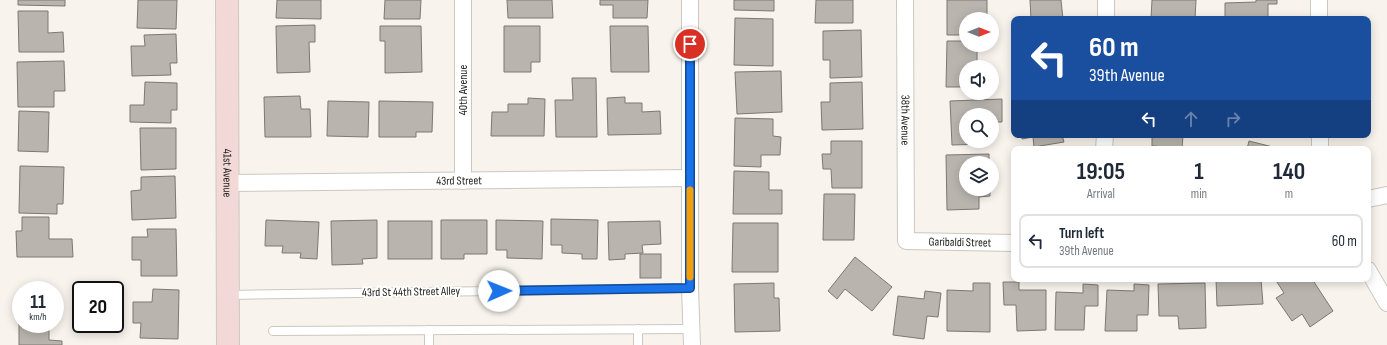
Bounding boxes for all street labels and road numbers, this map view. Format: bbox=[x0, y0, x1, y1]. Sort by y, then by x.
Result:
street label: 40th Avenue bbox=[456, 65, 471, 115]
street label: 38th Avenue bbox=[898, 95, 913, 145]
street label: 41st Avenue bbox=[220, 149, 235, 197]
street label: 43rd Street bbox=[436, 173, 482, 188]
street label: Garibaldi Street bbox=[929, 234, 992, 250]
street label: 43rd St 44th Street Alley bbox=[362, 284, 461, 300]

